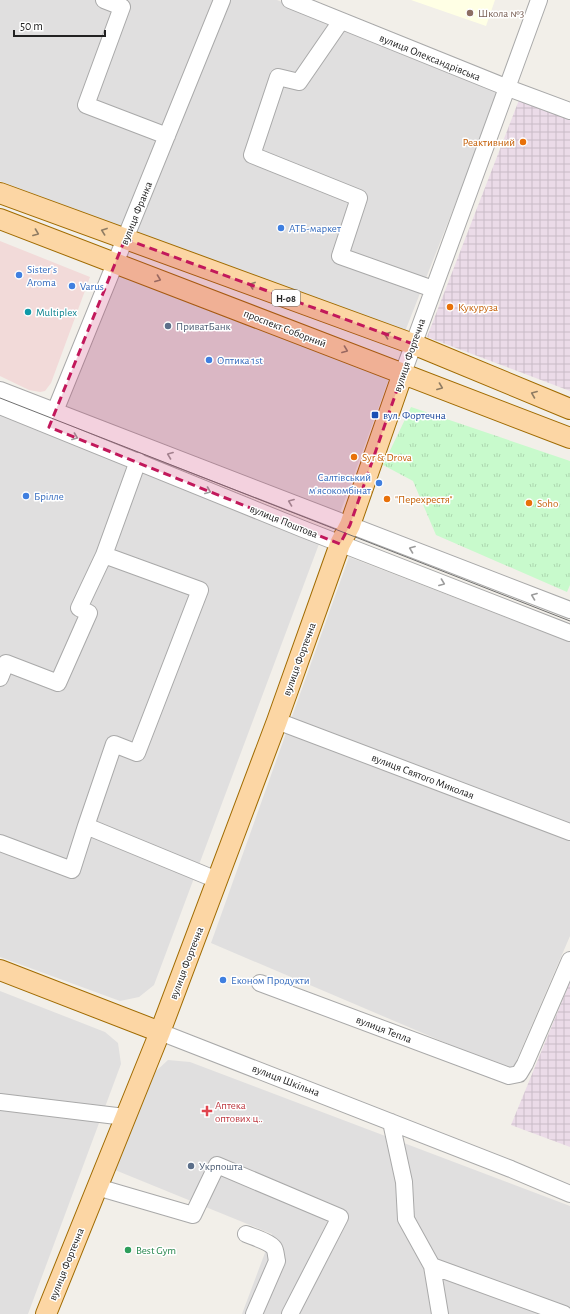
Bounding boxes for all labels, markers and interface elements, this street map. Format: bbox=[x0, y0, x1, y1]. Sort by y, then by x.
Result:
marker: Школа №3 bbox=[465, 8, 475, 18]
place label: Школа №3 bbox=[478, 8, 525, 19]
scale bar bbox=[14, 12, 105, 38]
text: 50 m bbox=[20, 20, 43, 32]
street label: вулиця Олександрівська bbox=[378, 32, 482, 83]
place label: Реактивний bbox=[463, 137, 515, 148]
marker: Реактивний bbox=[518, 137, 528, 147]
street label: вулиця Франка bbox=[119, 180, 154, 247]
marker: АТБ-маркет bbox=[276, 223, 286, 233]
place label: АТБ-маркет bbox=[289, 223, 341, 234]
one-way arrow bbox=[100, 227, 107, 235]
one-way arrow bbox=[33, 228, 40, 236]
place label: Sister's Aroma bbox=[27, 264, 57, 288]
marker: Sister's Aroma bbox=[14, 270, 24, 280]
one-way arrow bbox=[154, 275, 161, 283]
marker: Varus bbox=[67, 281, 77, 291]
place label: Varus bbox=[80, 281, 104, 292]
one-way arrow bbox=[249, 282, 256, 290]
road number: Н-08 bbox=[272, 290, 300, 306]
marker: Кукуруза bbox=[445, 302, 455, 312]
place label: Кукуруза bbox=[458, 302, 498, 313]
marker: Multiplex bbox=[23, 307, 33, 317]
place label: Multiplex bbox=[36, 307, 77, 318]
street label: проспект Соборний bbox=[242, 308, 328, 349]
street label: вулиця Фортечна bbox=[392, 317, 427, 393]
marker: ПриватБанк bbox=[163, 321, 173, 331]
place label: ПриватБанк bbox=[176, 321, 230, 332]
one-way arrow bbox=[384, 331, 391, 339]
one-way arrow bbox=[341, 346, 348, 354]
marker: Оптика 1st bbox=[204, 355, 214, 365]
place label: Оптика 1st bbox=[217, 355, 263, 366]
one-way arrow bbox=[436, 382, 443, 390]
one-way arrow bbox=[530, 390, 537, 398]
marker: вул. Фортечна bbox=[370, 410, 380, 420]
place label: вул. Фортечна bbox=[383, 410, 446, 421]
one-way arrow bbox=[70, 432, 78, 440]
one-way arrow bbox=[166, 452, 173, 460]
marker: Syr & Drova bbox=[349, 452, 359, 462]
place label: Syr & Drova bbox=[362, 452, 412, 463]
place label: Салтівський м'ясокомбінат bbox=[309, 472, 371, 496]
marker: Салтівський м'ясокомбінат bbox=[374, 478, 384, 488]
one-way arrow bbox=[205, 486, 212, 494]
marker: Брілле bbox=[21, 491, 31, 501]
place label: Брілле bbox=[34, 491, 64, 502]
marker: "Перехрестя" bbox=[382, 494, 392, 504]
place label: "Перехрестя" bbox=[395, 494, 453, 505]
marker: Soho bbox=[524, 498, 534, 508]
place label: Soho bbox=[537, 498, 559, 509]
one-way arrow bbox=[288, 499, 295, 507]
street label: вулиця Поштова bbox=[248, 503, 319, 540]
one-way arrow bbox=[409, 545, 416, 553]
one-way arrow bbox=[439, 578, 446, 586]
one-way arrow bbox=[530, 592, 537, 600]
street label: вулиця Фортечна bbox=[281, 621, 318, 697]
street label: вулиця Святого Миколая bbox=[370, 752, 476, 801]
street label: вулиця Фортечна bbox=[168, 925, 205, 1001]
marker: Економ Продукти bbox=[218, 975, 228, 985]
place label: Економ Продукти bbox=[231, 975, 310, 986]
street label: вулиця Тепла bbox=[355, 1014, 413, 1045]
street label: вулиця Шкільна bbox=[251, 1063, 321, 1098]
place label: Аптека оптових ц‥ bbox=[215, 1100, 263, 1124]
marker: Аптека оптових ц‥ bbox=[202, 1106, 212, 1116]
marker: Укрпошта bbox=[186, 1161, 196, 1171]
place label: Укрпошта bbox=[199, 1161, 243, 1172]
street label: вулиця Фортечна bbox=[47, 1226, 86, 1302]
marker: Best Gym bbox=[123, 1245, 133, 1255]
place label: Best Gym bbox=[136, 1245, 176, 1256]

